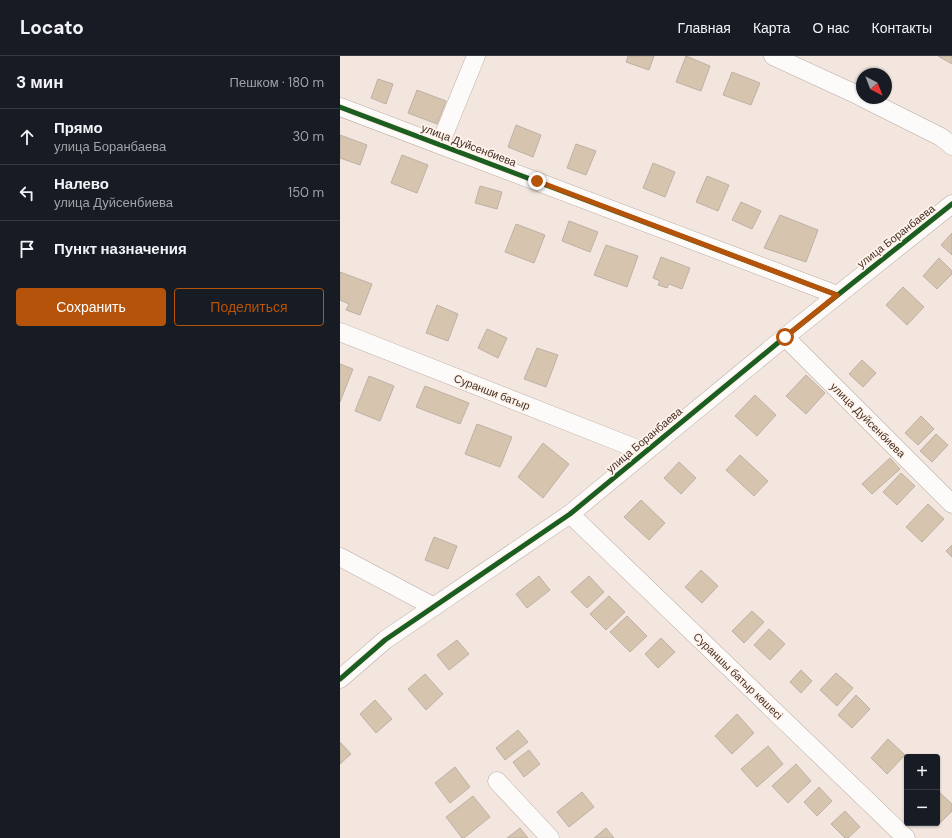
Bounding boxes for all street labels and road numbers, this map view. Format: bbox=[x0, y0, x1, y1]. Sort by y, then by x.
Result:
street label: улица Дуйсенбиева bbox=[420, 120, 519, 170]
street label: улица Боранбаева bbox=[854, 201, 938, 271]
street label: Суранши батыр bbox=[452, 371, 532, 413]
street label: улица Дуйсенбиева bbox=[827, 379, 909, 461]
street label: улица Боранбаева bbox=[603, 404, 686, 476]
street label: Сураншы батыр көшесі bbox=[690, 630, 786, 722]

